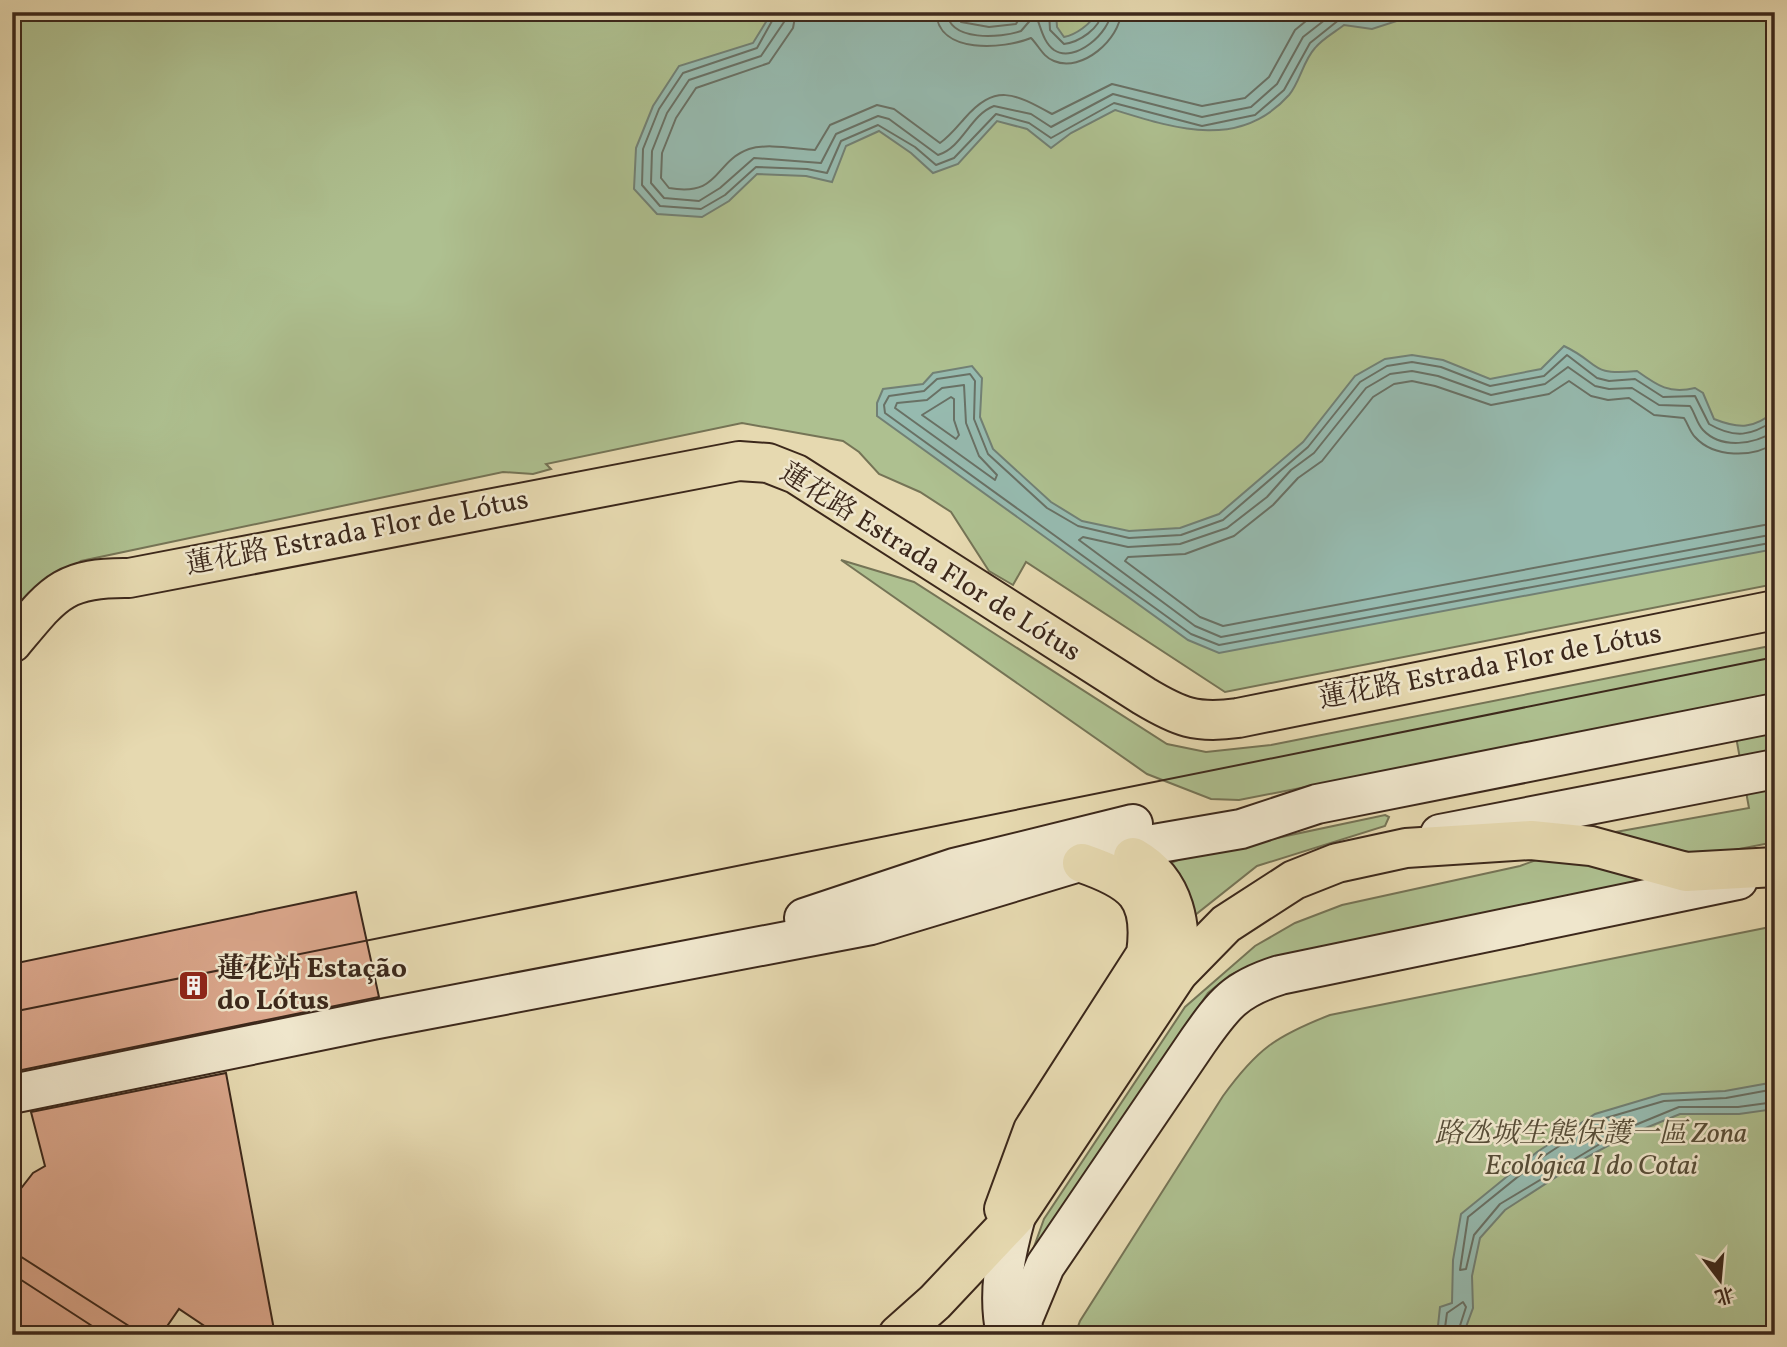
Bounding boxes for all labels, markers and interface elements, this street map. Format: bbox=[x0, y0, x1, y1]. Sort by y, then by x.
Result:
street label: 蓮花路 Estrada Flor de Lótus bbox=[772, 454, 1088, 672]
street label: 蓮花路 Estrada Flor de Lótus bbox=[182, 481, 532, 585]
street label: 蓮花路 Estrada Flor de Lótus bbox=[1315, 615, 1665, 719]
place label: 蓮花站 Estação do Lótus bbox=[217, 950, 407, 1021]
building icon: 蓮花站 Estação do Lótus bbox=[177, 968, 211, 1002]
park label: 路氹城生態保護一區 Zona Ecológica I do Cotai bbox=[1435, 1115, 1747, 1186]
north arrow bbox=[1686, 1246, 1756, 1316]
text: 北 bbox=[1711, 1279, 1737, 1310]

